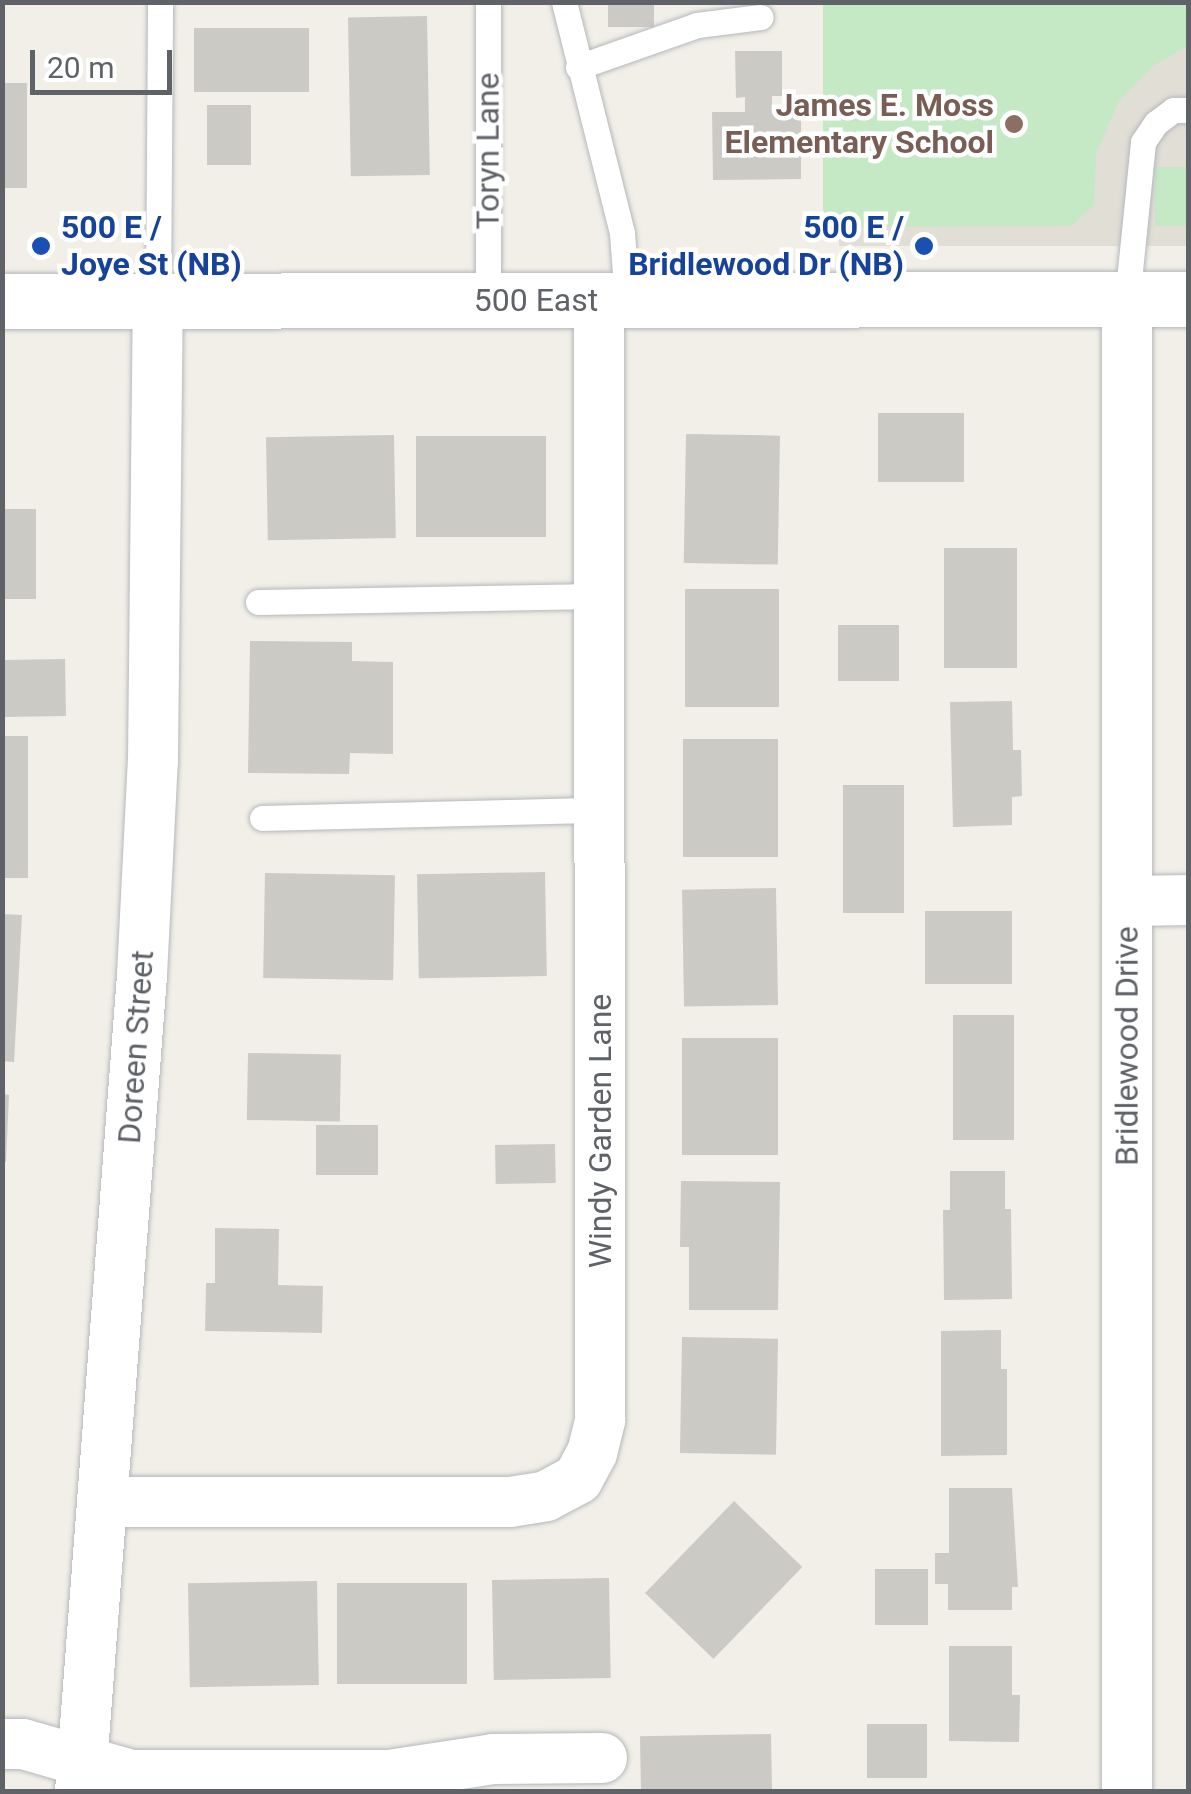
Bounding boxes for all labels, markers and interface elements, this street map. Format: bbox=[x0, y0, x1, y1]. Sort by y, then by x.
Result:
scale bar bbox=[35, 30, 178, 92]
text: 20 m bbox=[47, 50, 114, 85]
street label: Toryn Lane bbox=[469, 73, 507, 229]
place label: James E. Moss Elementary School bbox=[724, 87, 994, 162]
marker: James E. Moss Elementary School bbox=[1003, 113, 1025, 135]
place label: 500 E / Joye St (NB) bbox=[61, 209, 242, 284]
place label: 500 E / Bridlewood Dr (NB) bbox=[628, 209, 904, 284]
marker: 500 E / Joye St (NB) bbox=[30, 235, 52, 257]
marker: 500 E / Bridlewood Dr (NB) bbox=[913, 235, 935, 257]
street label: 500 East bbox=[474, 281, 598, 319]
street label: Bridlewood Drive bbox=[1108, 926, 1146, 1166]
street label: Doreen Street bbox=[110, 949, 162, 1145]
street label: Windy Garden Lane bbox=[581, 994, 619, 1268]

